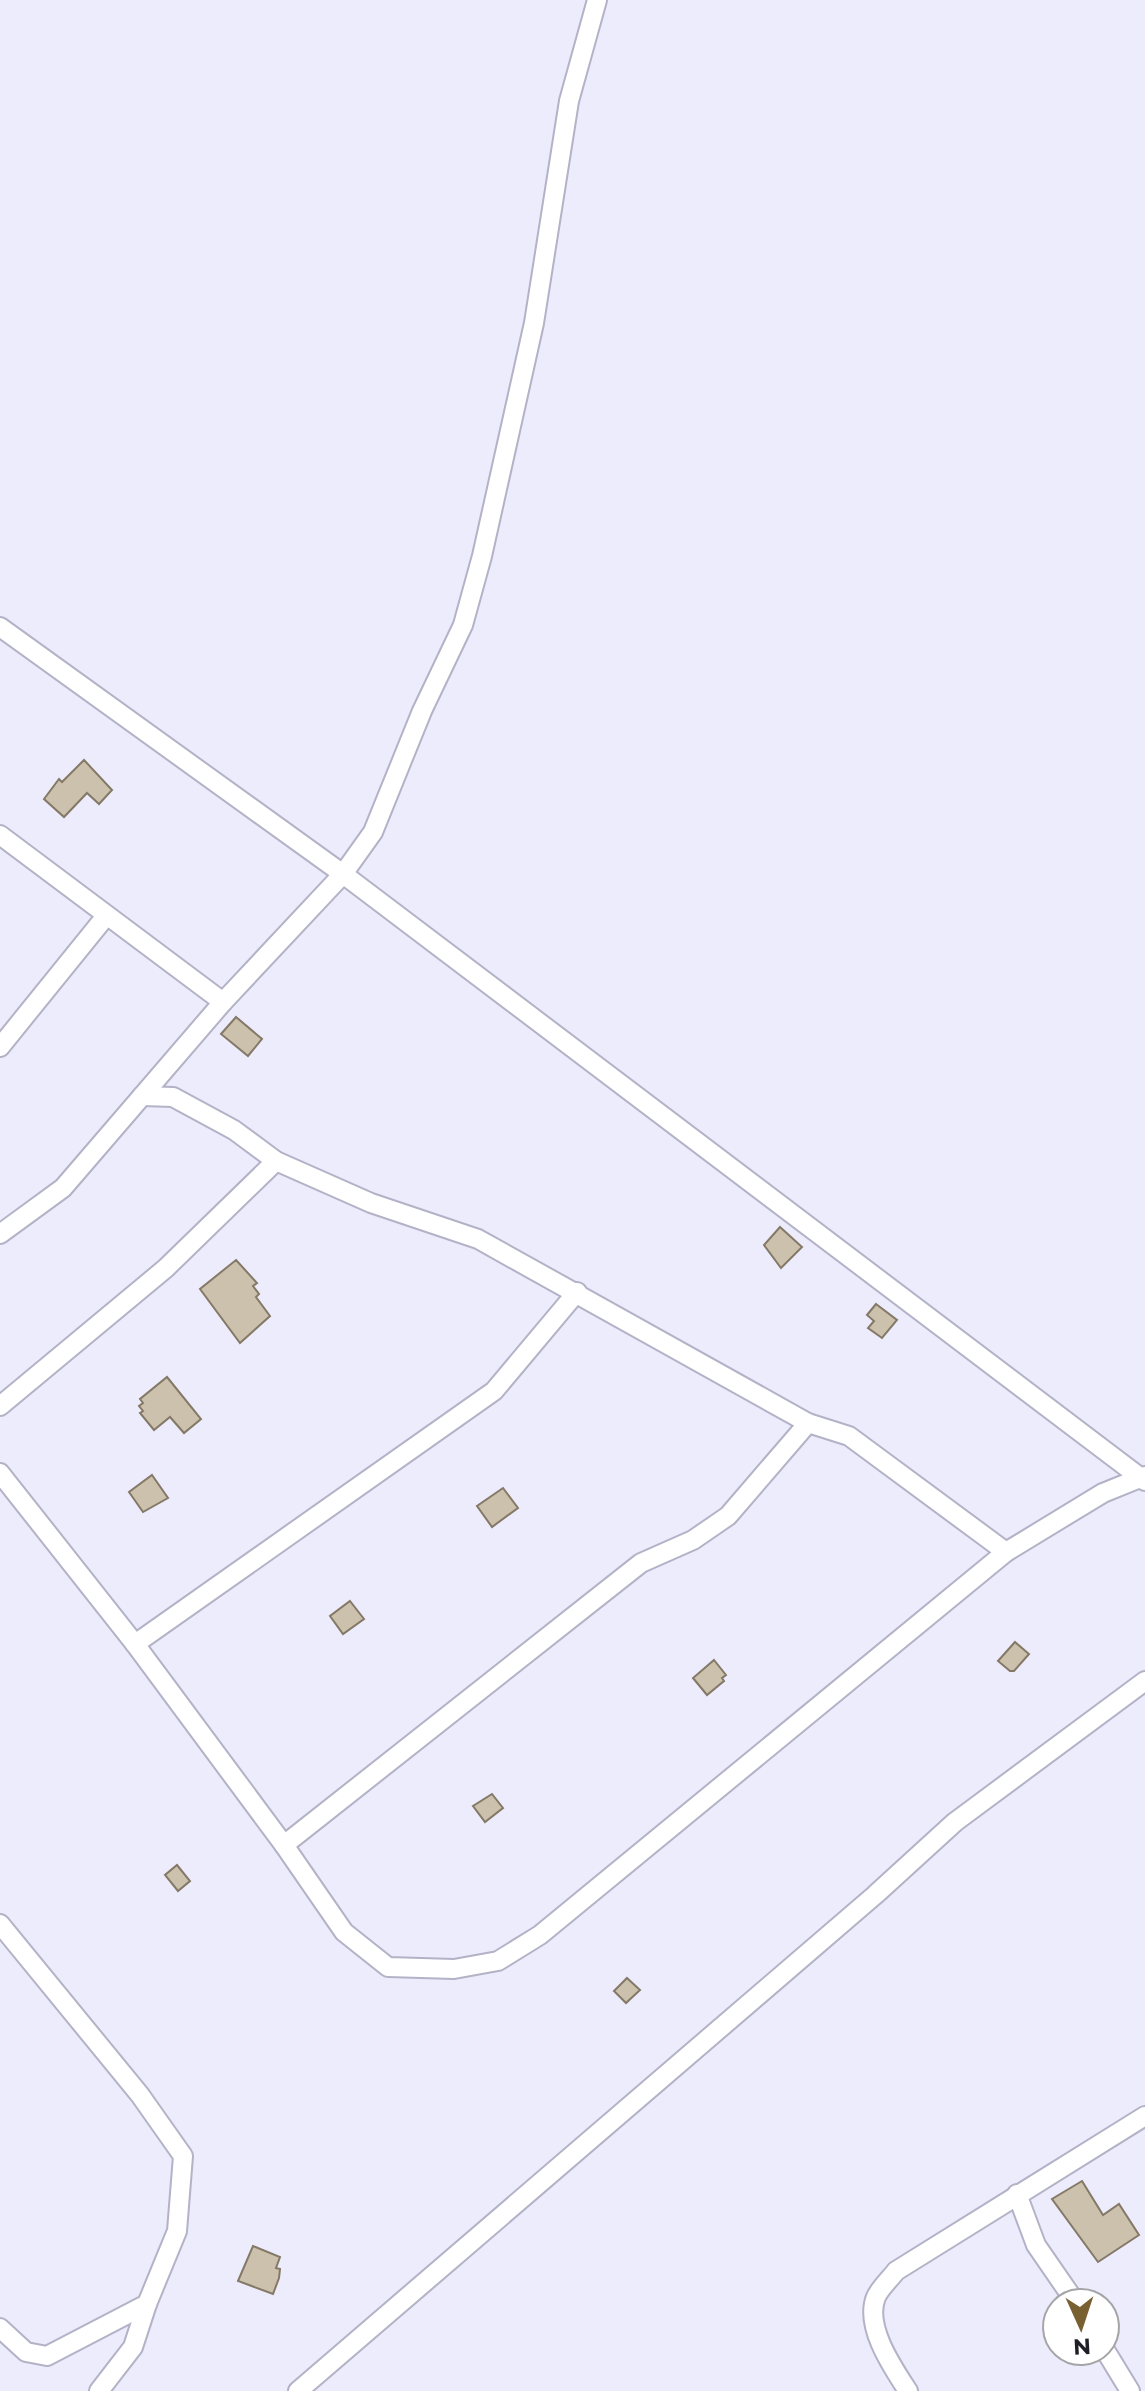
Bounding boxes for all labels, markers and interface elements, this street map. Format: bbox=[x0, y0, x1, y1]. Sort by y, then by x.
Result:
north arrow bbox=[1041, 2287, 1121, 2367]
text: N bbox=[1072, 2333, 1092, 2360]

